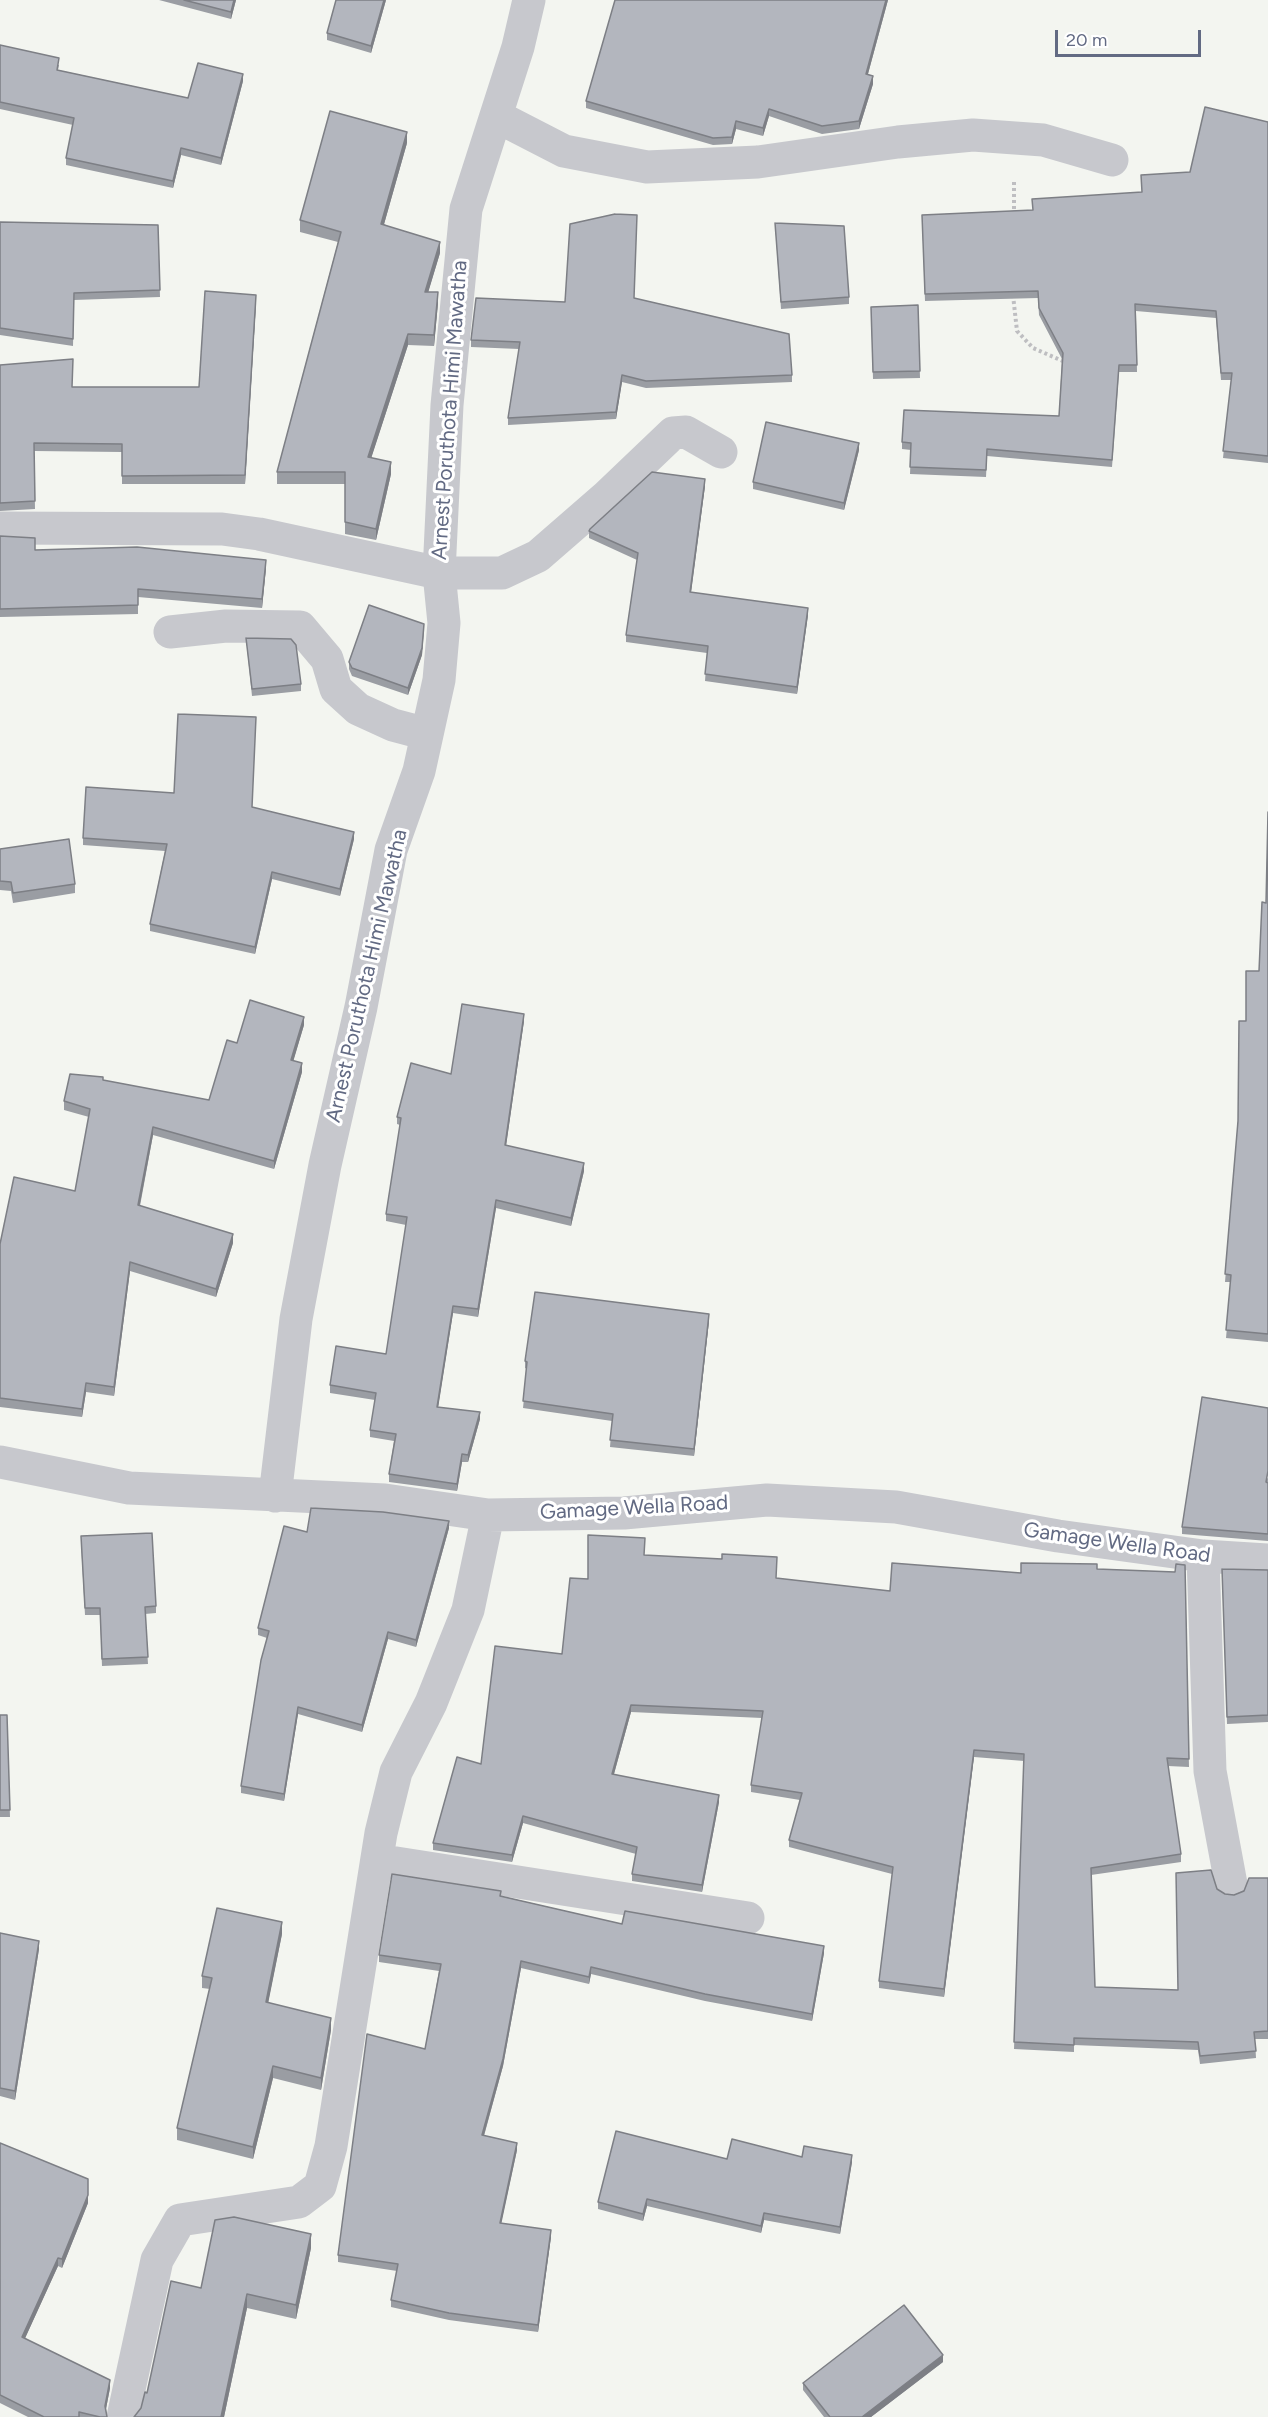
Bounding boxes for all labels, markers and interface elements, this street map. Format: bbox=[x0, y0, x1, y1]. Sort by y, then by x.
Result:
scale bar bbox=[1058, 18, 1204, 56]
text: 20 m bbox=[1066, 29, 1107, 51]
street label: Arnest Poruthota Himi Mawatha bbox=[427, 259, 473, 561]
street label: Arnest Poruthota Himi Mawatha bbox=[321, 827, 413, 1125]
street label: Gamage Wella Road bbox=[539, 1490, 729, 1526]
street label: Gamage Wella Road bbox=[1022, 1517, 1212, 1569]

